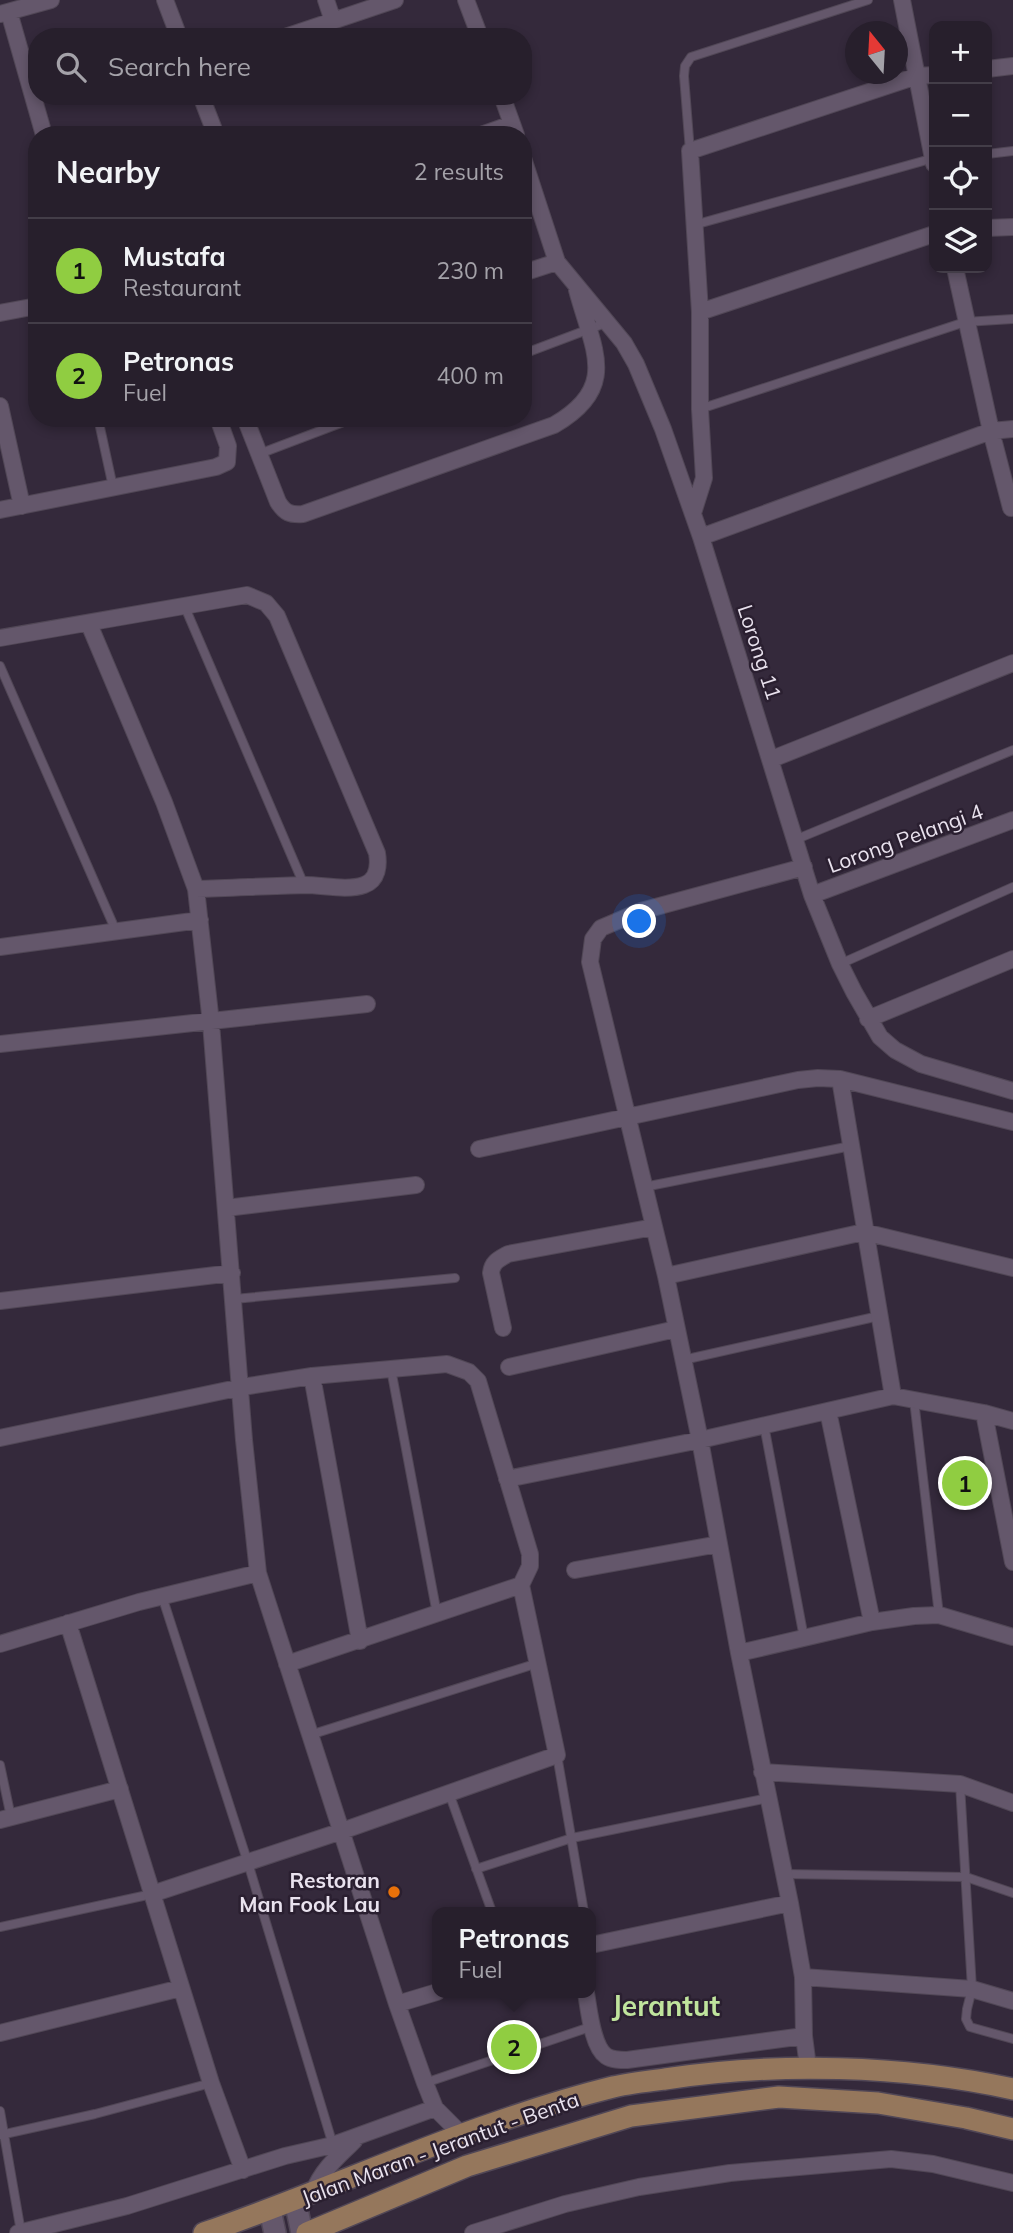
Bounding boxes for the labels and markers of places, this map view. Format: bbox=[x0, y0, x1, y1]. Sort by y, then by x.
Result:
pin: 1 bbox=[942, 1457, 988, 1509]
place label: Restoran Man Fook Lau bbox=[239, 1867, 380, 1917]
marker: Restoran Man Fook Lau bbox=[386, 1884, 402, 1900]
pin: 2 bbox=[491, 2021, 537, 2073]

